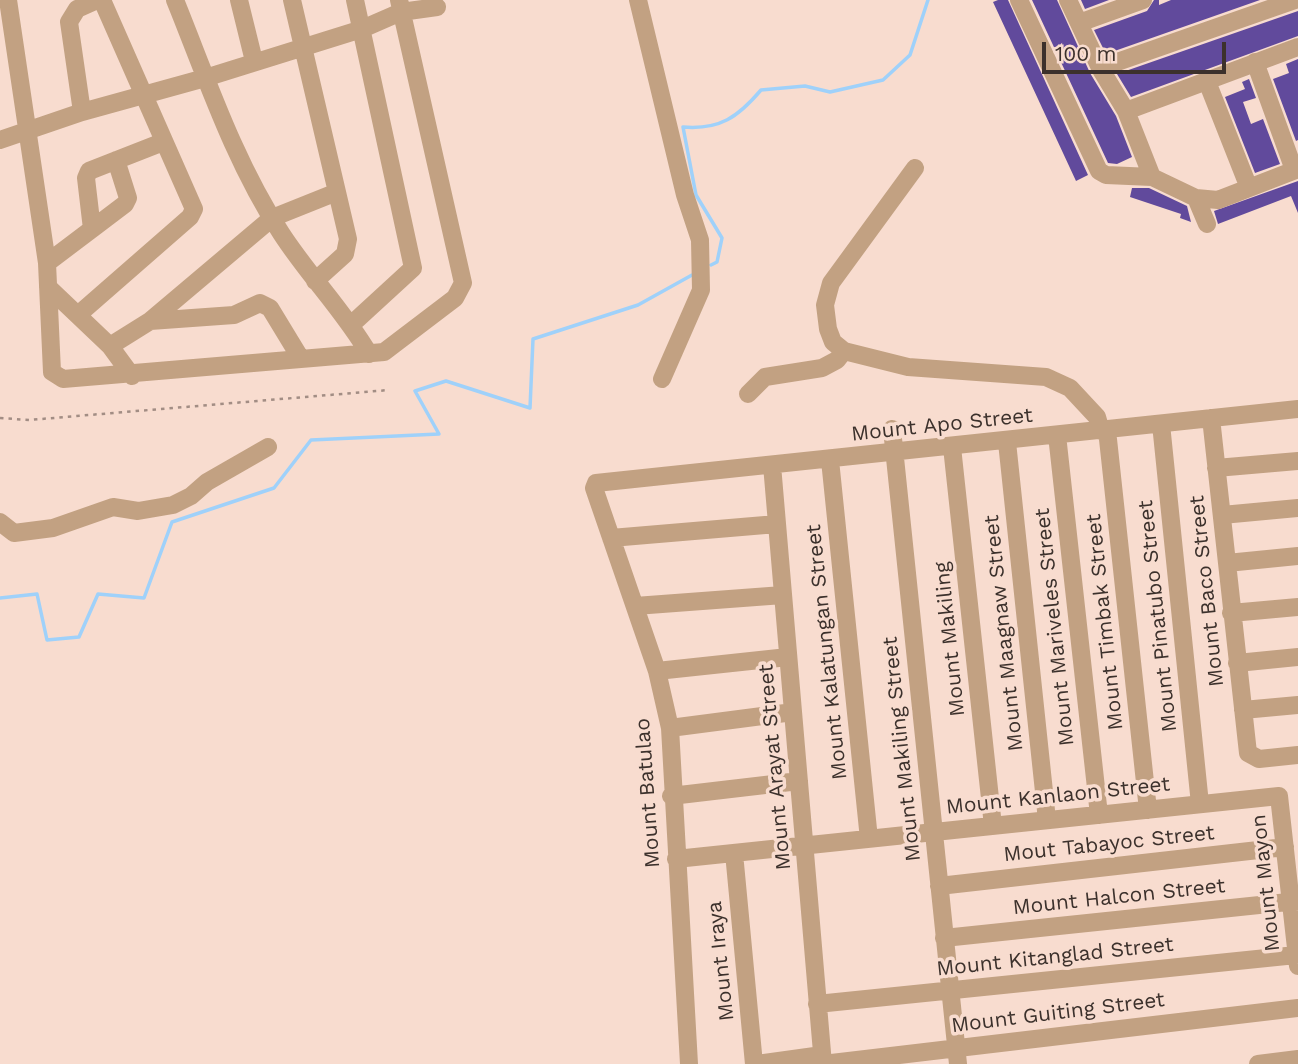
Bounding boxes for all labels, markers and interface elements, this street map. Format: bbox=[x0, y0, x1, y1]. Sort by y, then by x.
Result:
scale bar bbox=[1046, 28, 1230, 72]
text: 100 m bbox=[1055, 41, 1117, 66]
street label: Mount Apo Street bbox=[850, 403, 1034, 447]
street label: Mount Baco Street bbox=[1184, 494, 1230, 688]
street label: Mount Pinatubo Street bbox=[1133, 499, 1183, 733]
street label: Mount Mariveles Street bbox=[1030, 507, 1080, 747]
street label: Mount Timbak Street bbox=[1081, 513, 1129, 731]
street label: Mount Maagnaw Street bbox=[979, 514, 1029, 752]
street label: Mount Kalatungan Street bbox=[801, 523, 853, 781]
street label: Mount Makiling bbox=[929, 560, 971, 718]
street label: Mount Makiling Street bbox=[878, 635, 926, 863]
street label: Mount Arayat Street bbox=[753, 663, 797, 871]
street label: Mount Batulao bbox=[630, 717, 666, 869]
street label: Mount Kanlaon Street bbox=[945, 772, 1171, 820]
street label: Mount Mayon bbox=[1246, 813, 1286, 953]
street label: Mout Tabayoc Street bbox=[1002, 820, 1216, 868]
street label: Mount Halcon Street bbox=[1012, 873, 1226, 921]
street label: Mount Iraya bbox=[702, 900, 740, 1022]
street label: Mount Kitanglad Street bbox=[935, 932, 1175, 982]
street label: Mount Guiting Street bbox=[950, 987, 1166, 1039]

